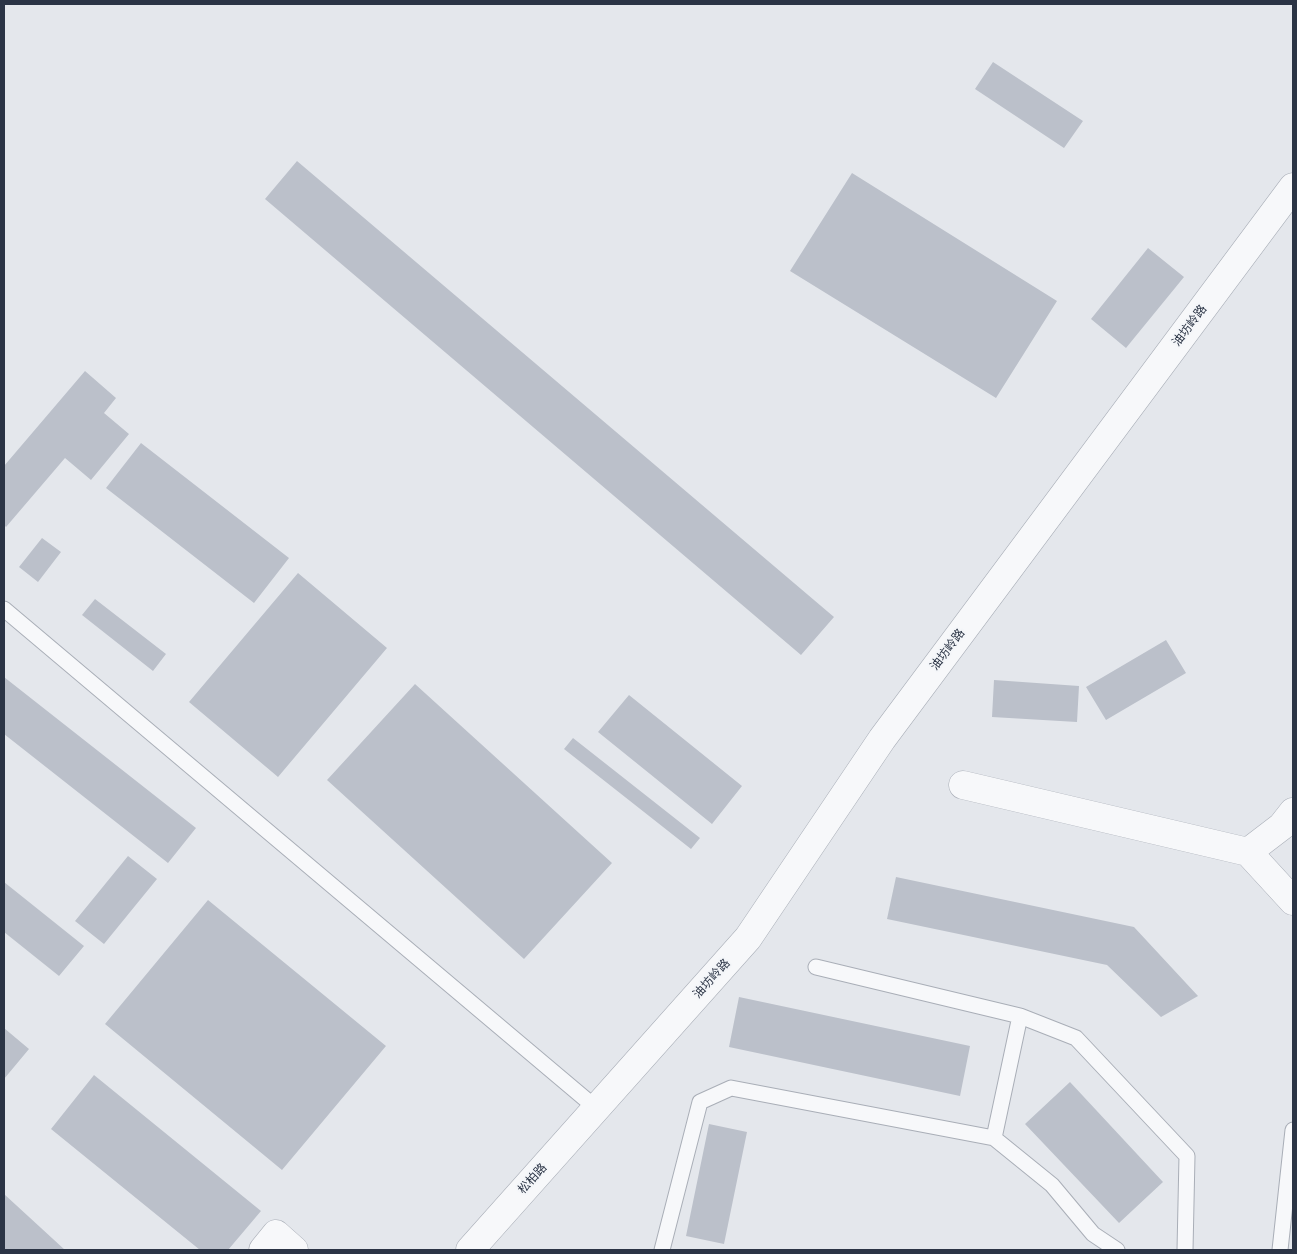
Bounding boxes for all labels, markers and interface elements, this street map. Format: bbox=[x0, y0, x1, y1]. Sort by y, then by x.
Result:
street label: 油坊岭路 bbox=[1170, 302, 1210, 350]
street label: 油坊岭路 bbox=[928, 626, 968, 674]
street label: 油坊岭路 bbox=[691, 956, 733, 1002]
street label: 松柏路 bbox=[516, 1161, 550, 1197]

